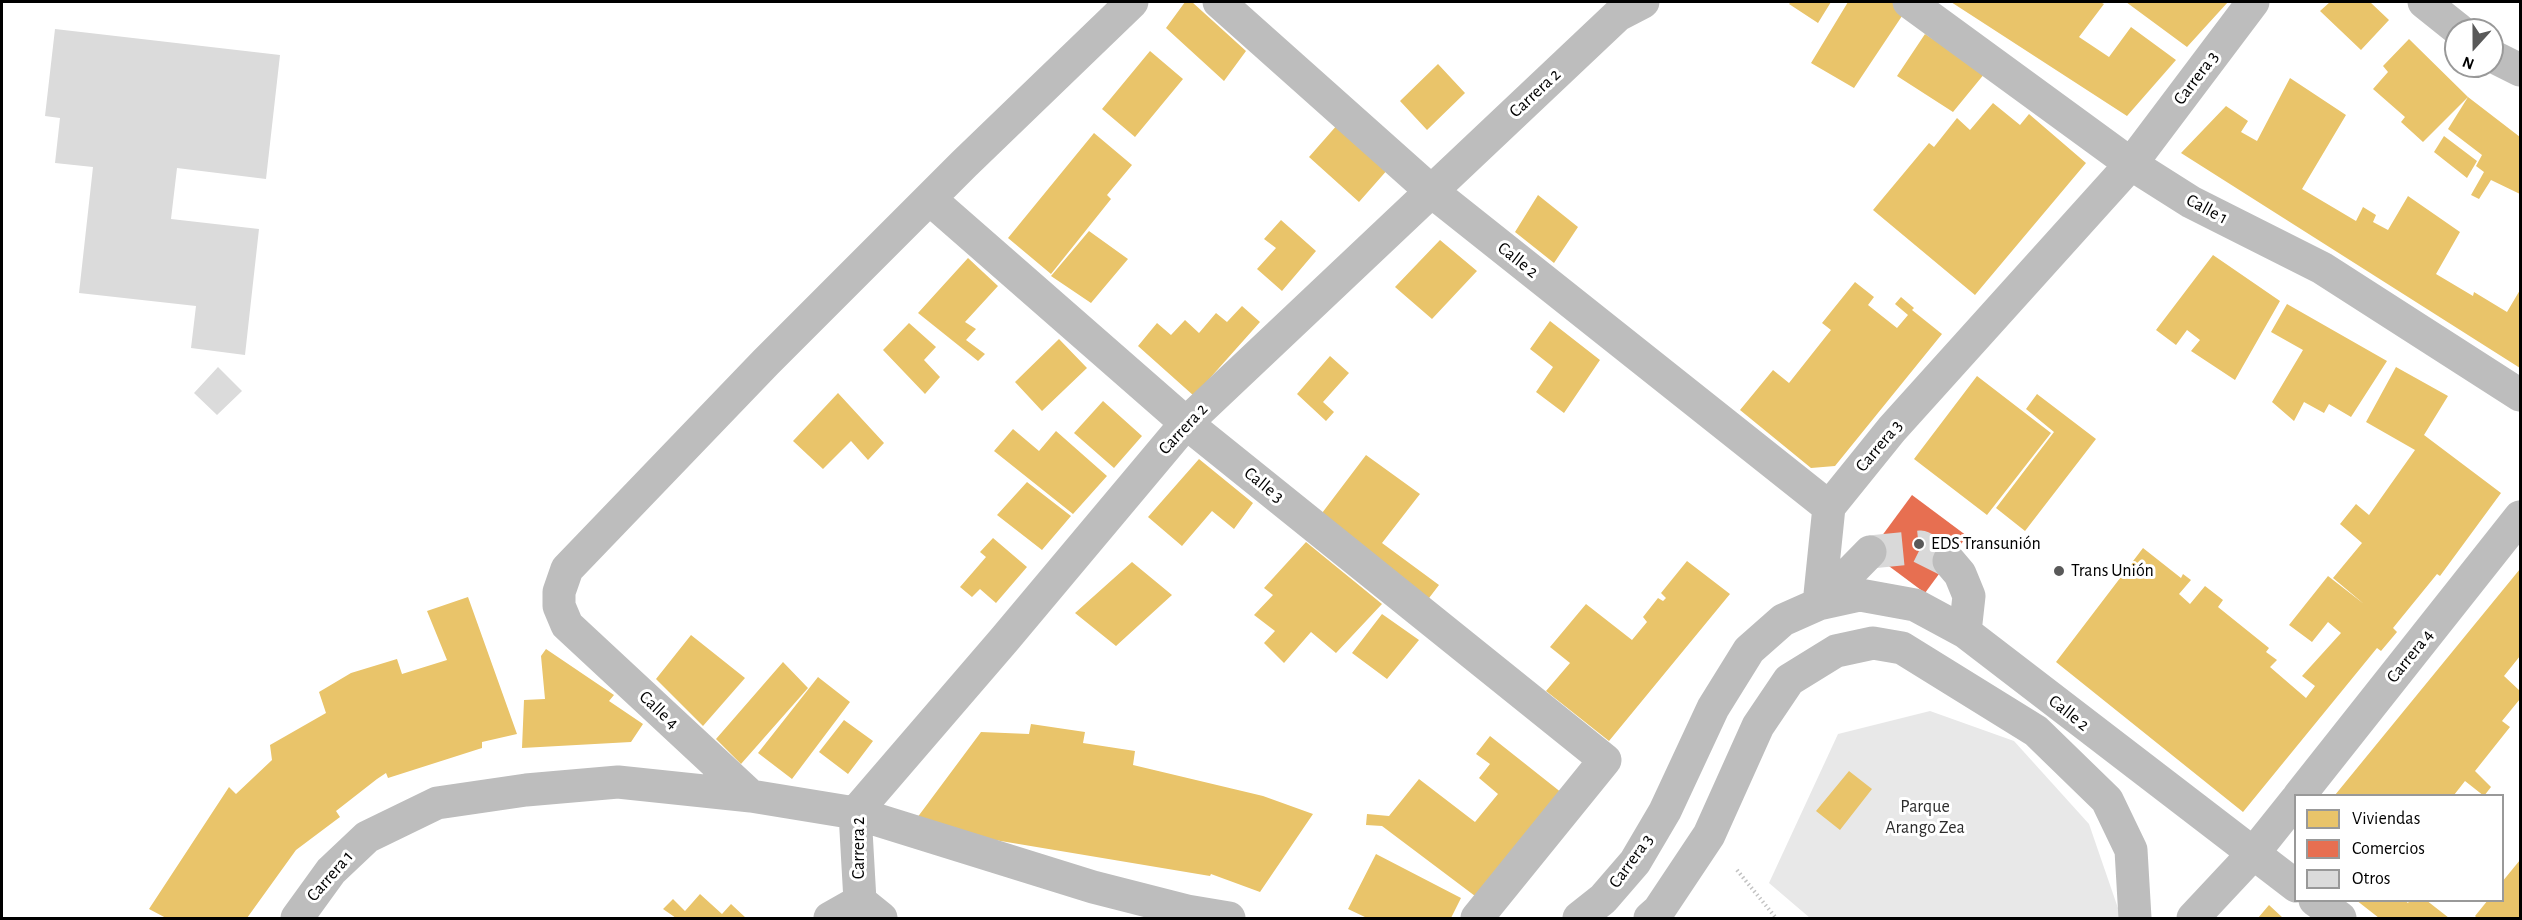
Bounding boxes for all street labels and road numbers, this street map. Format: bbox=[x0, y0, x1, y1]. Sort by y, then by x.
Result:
street label: Carrera 3 bbox=[2169, 47, 2223, 109]
street label: Carrera 2 bbox=[1505, 64, 1565, 122]
street label: Calle 1 bbox=[2182, 189, 2232, 229]
street label: Calle 2 bbox=[1493, 237, 1543, 283]
street label: Carrera 2 bbox=[1154, 399, 1212, 459]
street label: Carrera 3 bbox=[1851, 415, 1907, 477]
street label: Calle 3 bbox=[1240, 462, 1288, 508]
street label: Carrera 4 bbox=[2382, 625, 2438, 687]
street label: Calle 4 bbox=[635, 686, 683, 734]
street label: Calle 2 bbox=[2044, 690, 2094, 736]
street label: Carrera 2 bbox=[848, 817, 870, 879]
street label: Carrera 3 bbox=[1604, 830, 1658, 892]
street label: Carrera 1 bbox=[302, 846, 358, 906]

